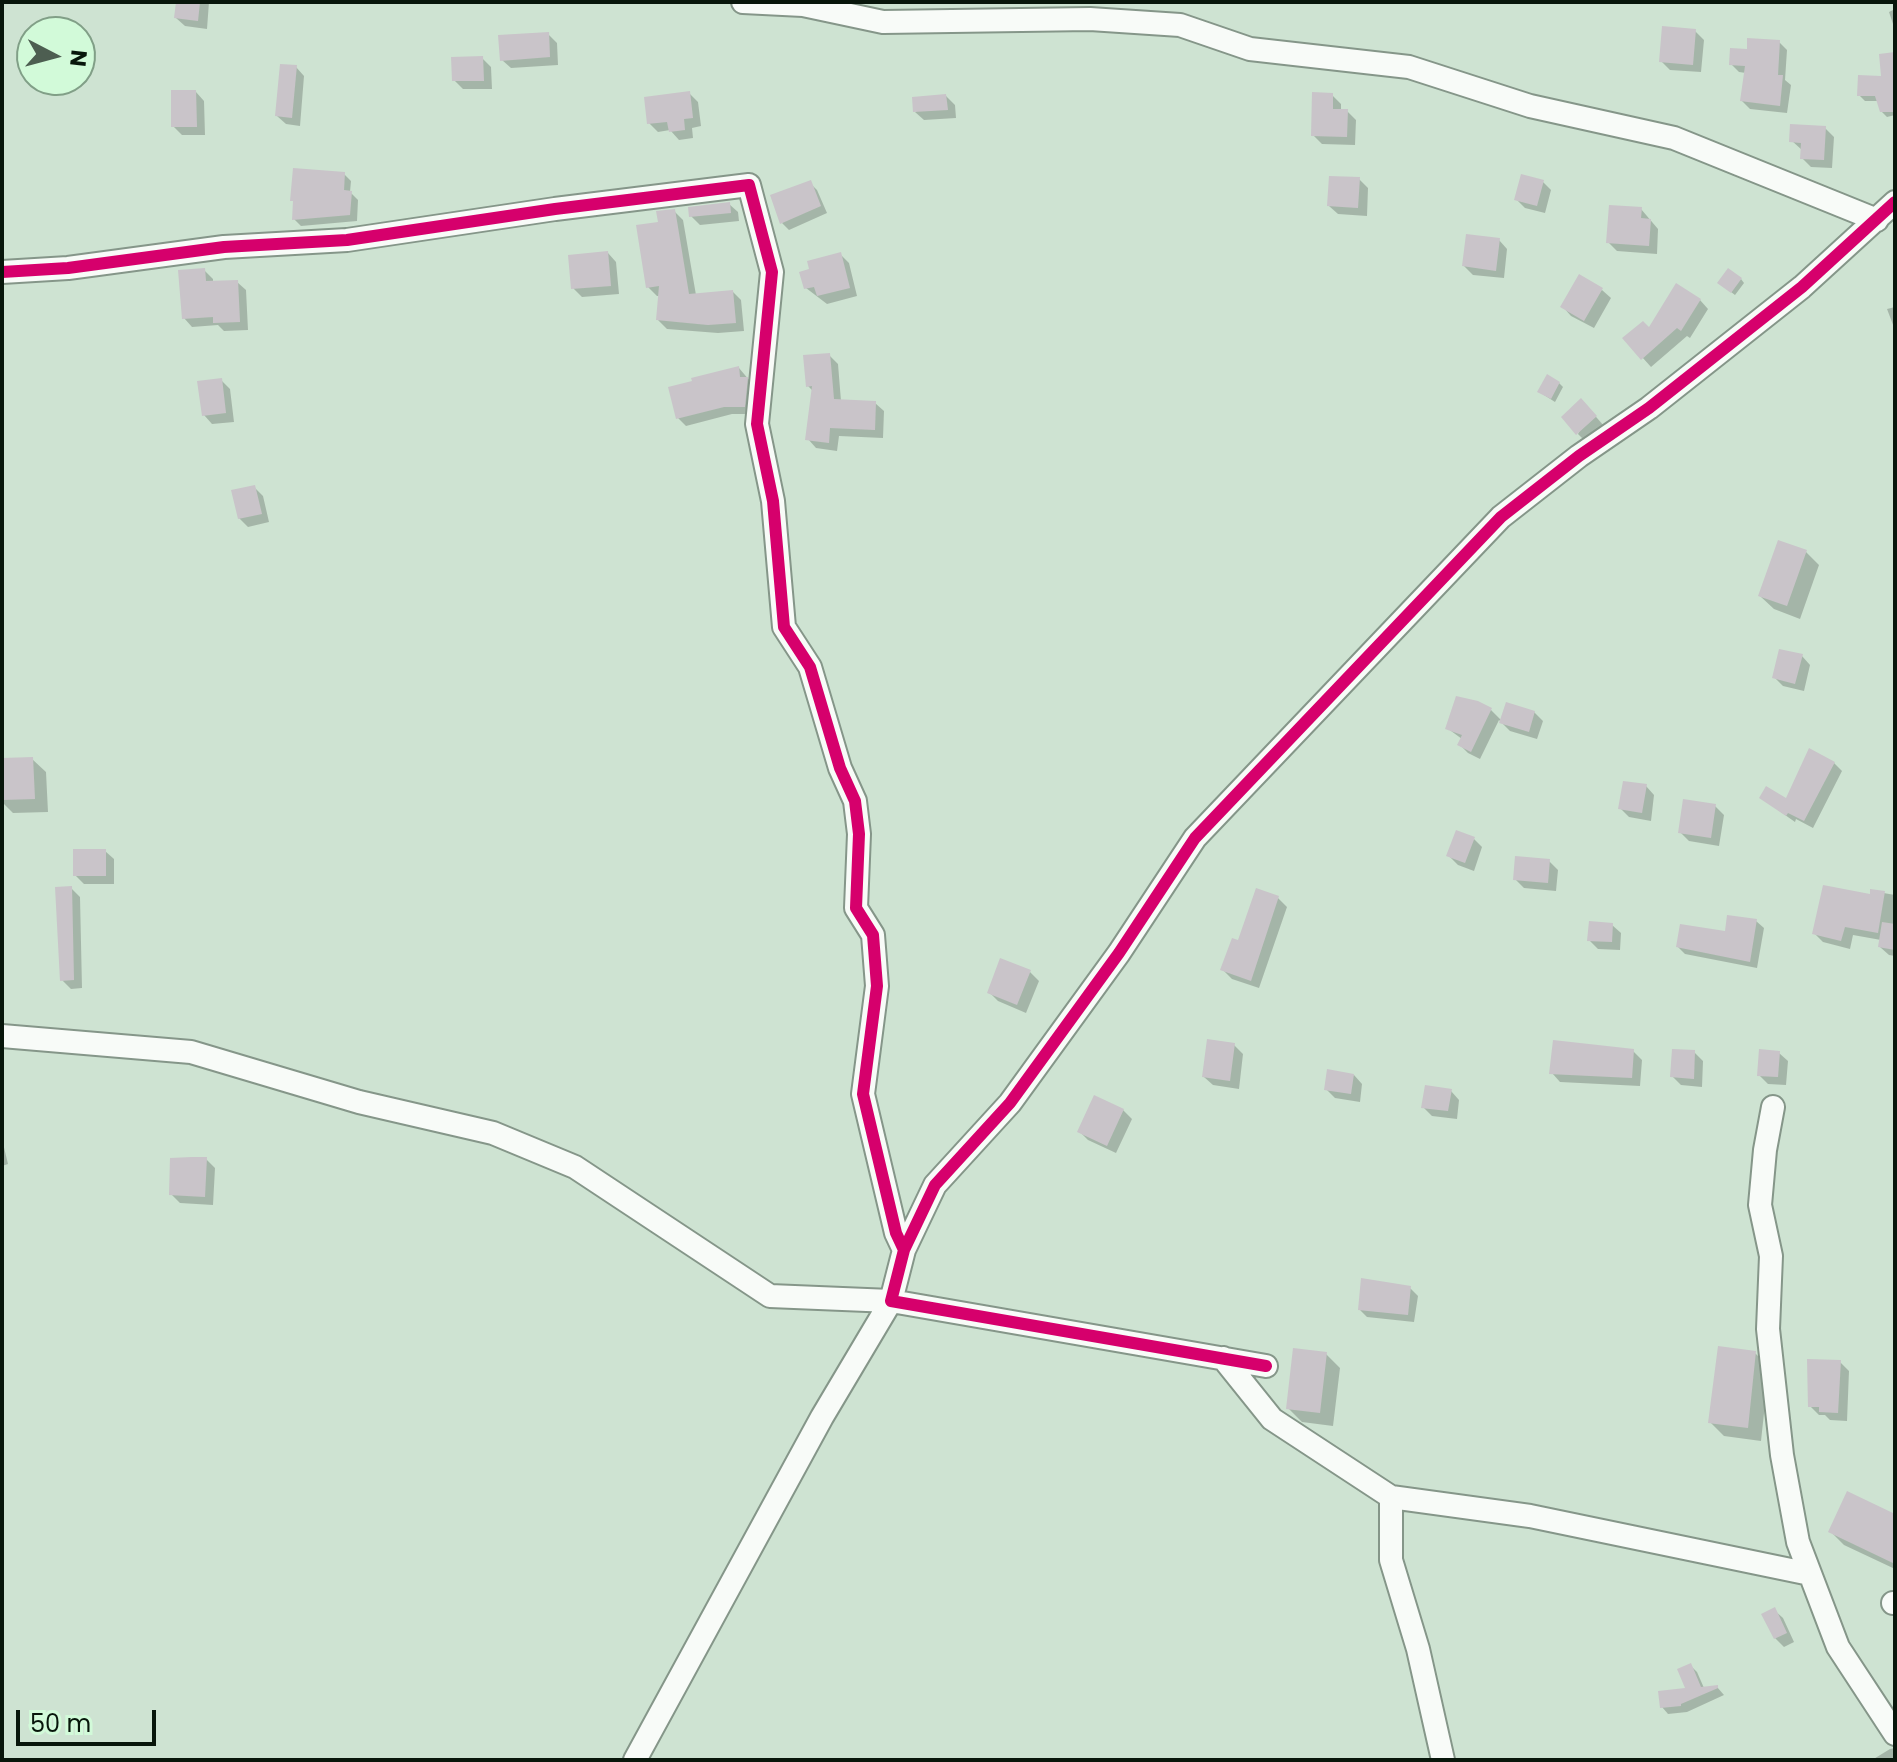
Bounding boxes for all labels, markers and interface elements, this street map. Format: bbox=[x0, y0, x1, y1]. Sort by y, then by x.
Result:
north arrow bbox=[16, 16, 96, 96]
text: N bbox=[62, 48, 95, 68]
scale bar bbox=[20, 1694, 160, 1744]
text: 50 m bbox=[30, 1707, 91, 1740]

